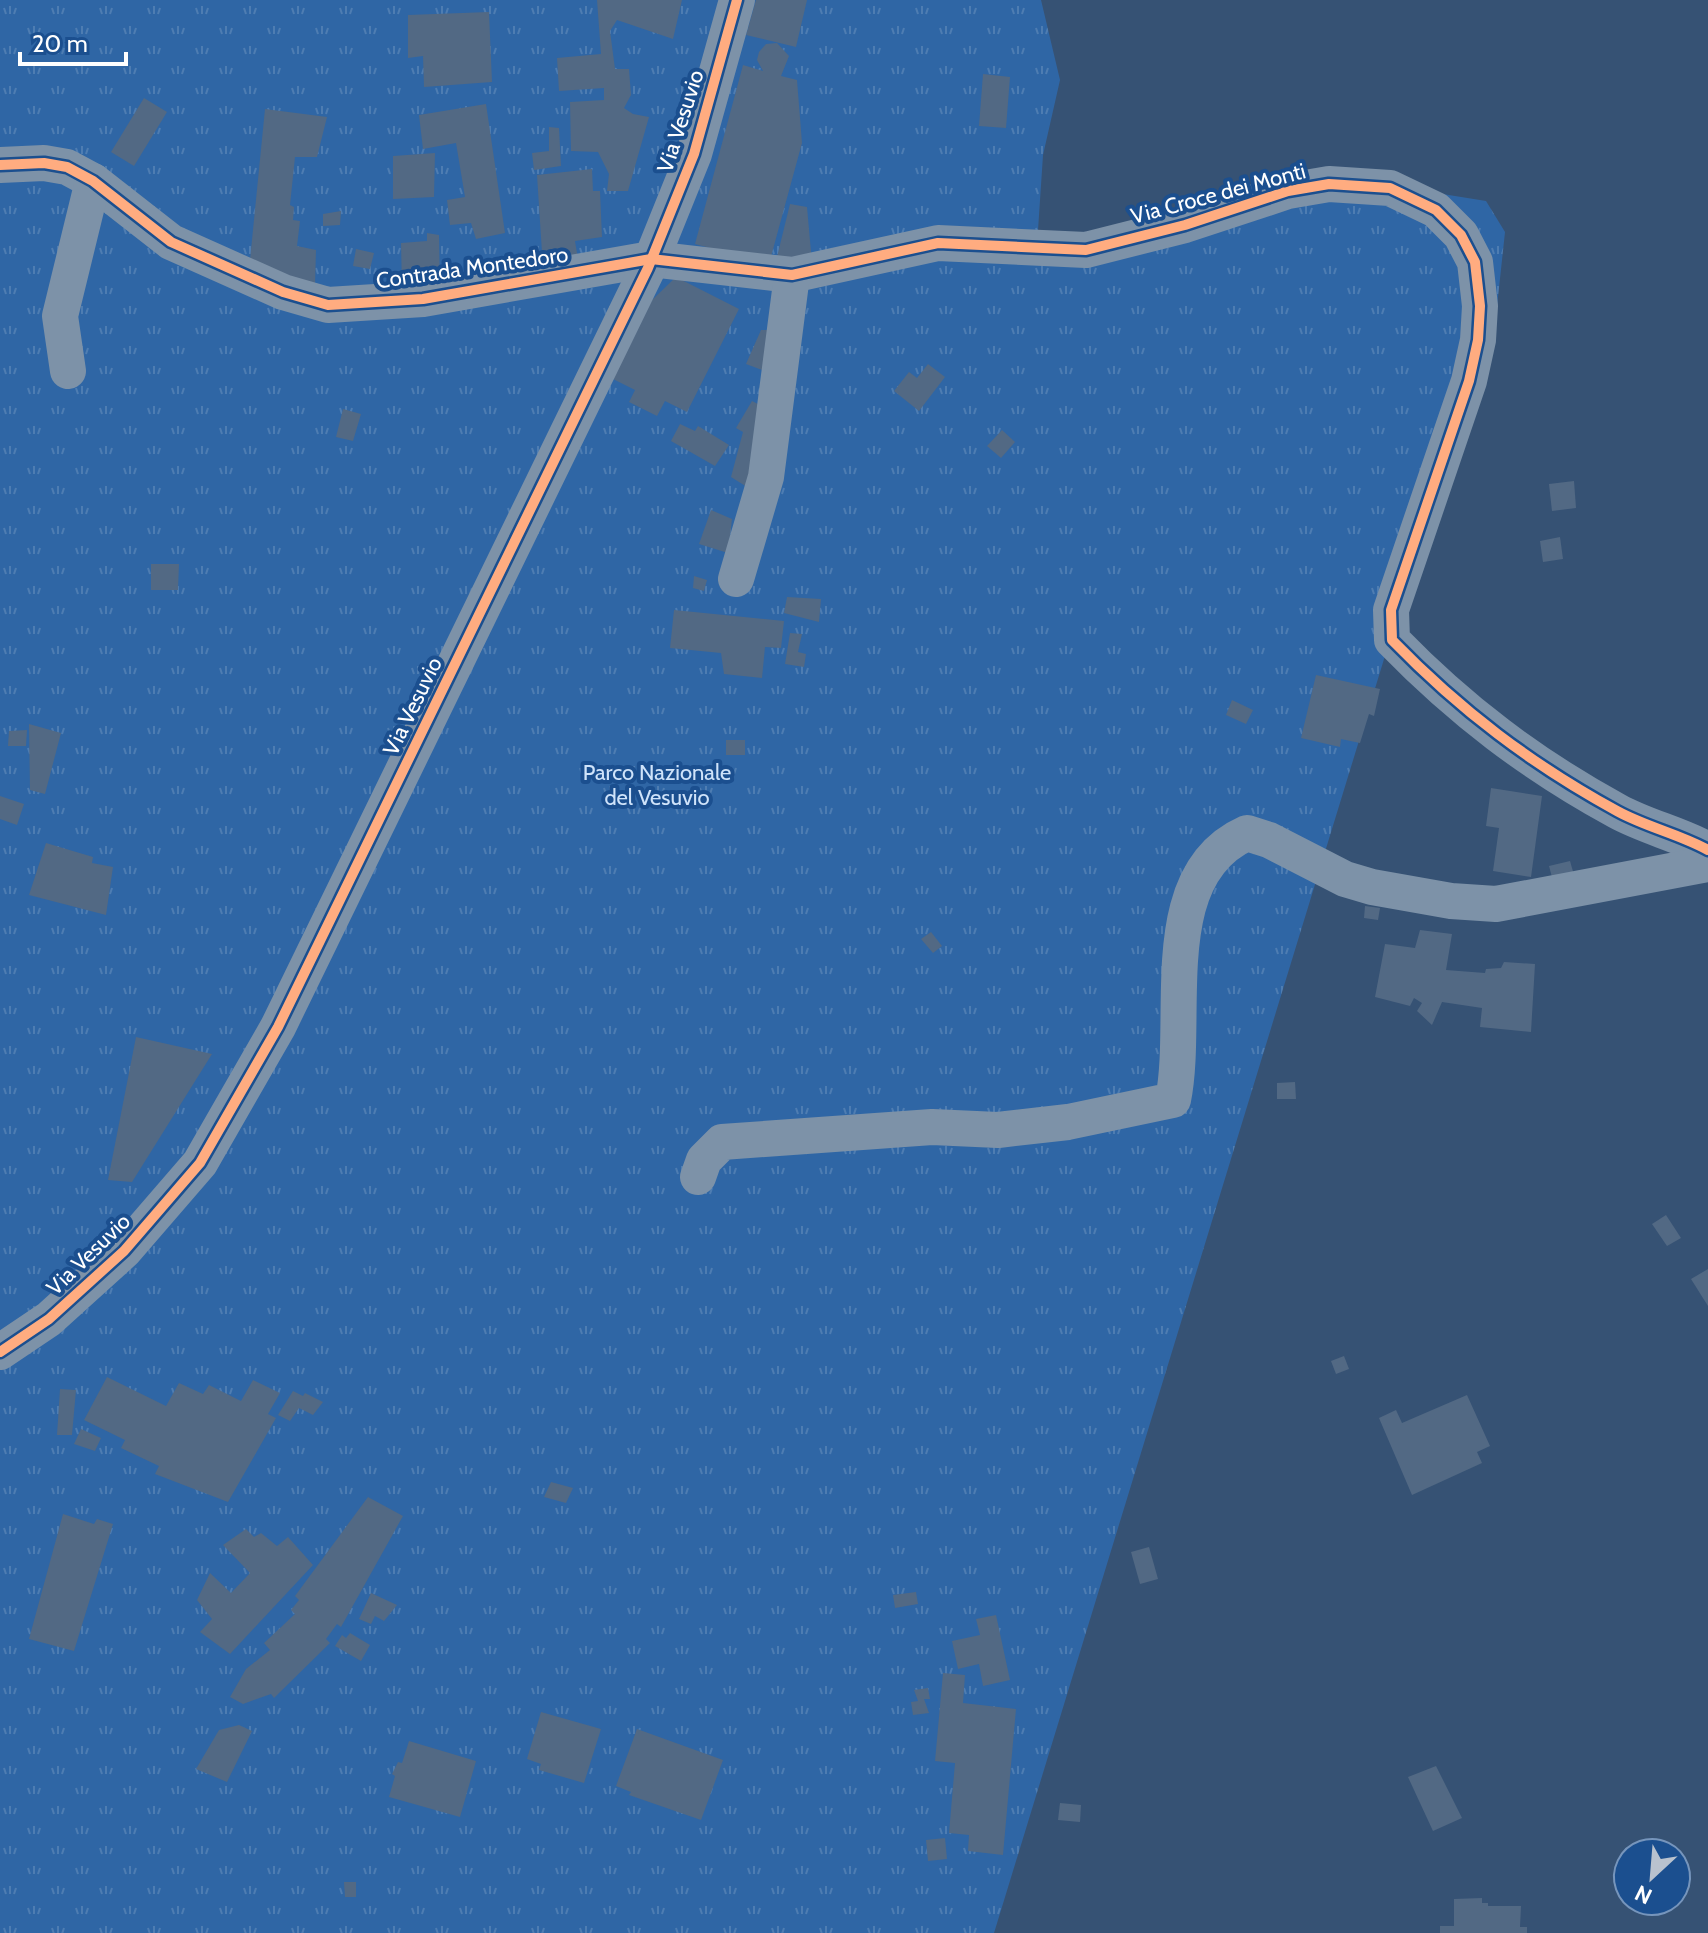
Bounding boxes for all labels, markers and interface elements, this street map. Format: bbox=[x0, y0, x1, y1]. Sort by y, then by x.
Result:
scale bar bbox=[20, 16, 126, 66]
text: 20 m bbox=[32, 29, 88, 58]
street label: Via Vesuvio bbox=[651, 67, 710, 176]
street label: Via Croce dei Monti bbox=[1128, 157, 1308, 230]
street label: Contrada Montedoro bbox=[374, 241, 570, 294]
street label: Via Vesuvio bbox=[377, 653, 448, 760]
park label: Parco Nazionale del Vesuvio bbox=[583, 759, 731, 811]
street label: Via Vesuvio bbox=[41, 1208, 136, 1301]
north arrow bbox=[1612, 1837, 1692, 1917]
text: N bbox=[1631, 1879, 1656, 1910]

